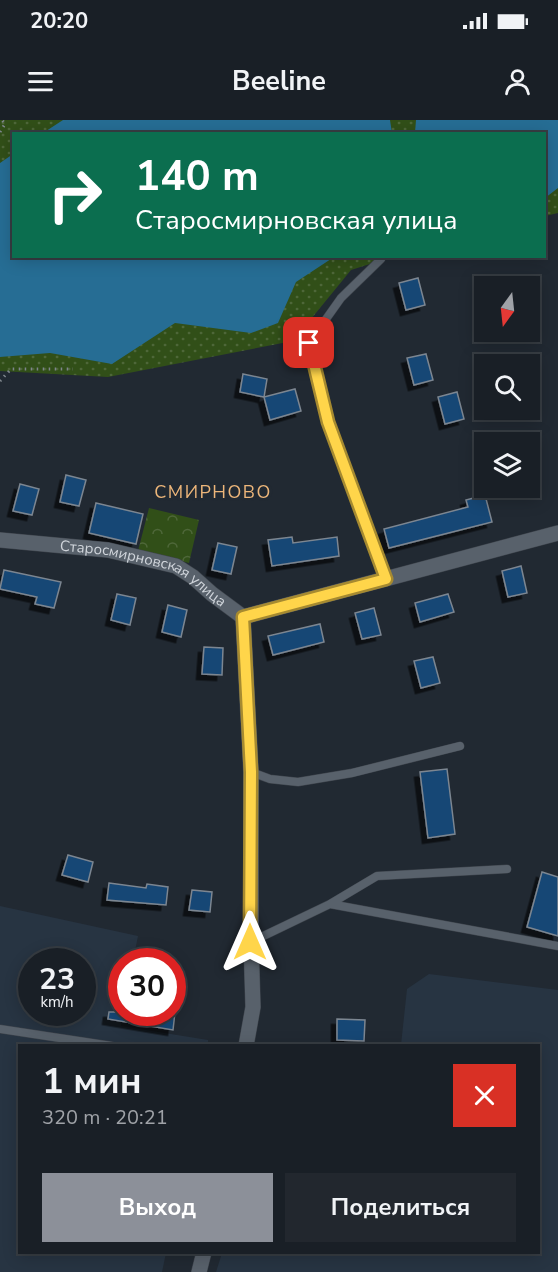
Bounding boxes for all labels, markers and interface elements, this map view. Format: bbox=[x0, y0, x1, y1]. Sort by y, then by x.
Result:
text: 20:20 bbox=[30, 6, 88, 36]
text: Beeline bbox=[232, 63, 326, 100]
icon: menu bbox=[24, 65, 57, 98]
icon: person bbox=[501, 65, 534, 98]
text: 140 m bbox=[135, 148, 259, 205]
icon: right bbox=[36, 156, 114, 234]
text: Старосмирновская улица bbox=[135, 202, 458, 239]
north arrow bbox=[474, 276, 540, 342]
map controls bbox=[474, 276, 540, 498]
pin bbox=[283, 317, 334, 368]
icon: arrive bbox=[292, 326, 325, 359]
button: search bbox=[474, 354, 540, 420]
button: layers bbox=[474, 432, 540, 498]
district label: СМИРНОВО bbox=[154, 480, 272, 504]
street label: Старосмирновская улица bbox=[59, 536, 231, 611]
position arrow bbox=[218, 910, 282, 974]
speed limit sign: 30 bbox=[108, 948, 186, 1026]
text: 23 bbox=[39, 959, 75, 1000]
text: km/h bbox=[40, 992, 74, 1012]
text: 1 мин bbox=[42, 1057, 142, 1106]
button: close bbox=[453, 1064, 516, 1127]
text: 320 m · 20:21 bbox=[42, 1104, 168, 1131]
button: Выход bbox=[42, 1173, 273, 1242]
button: Поделиться bbox=[285, 1173, 516, 1242]

